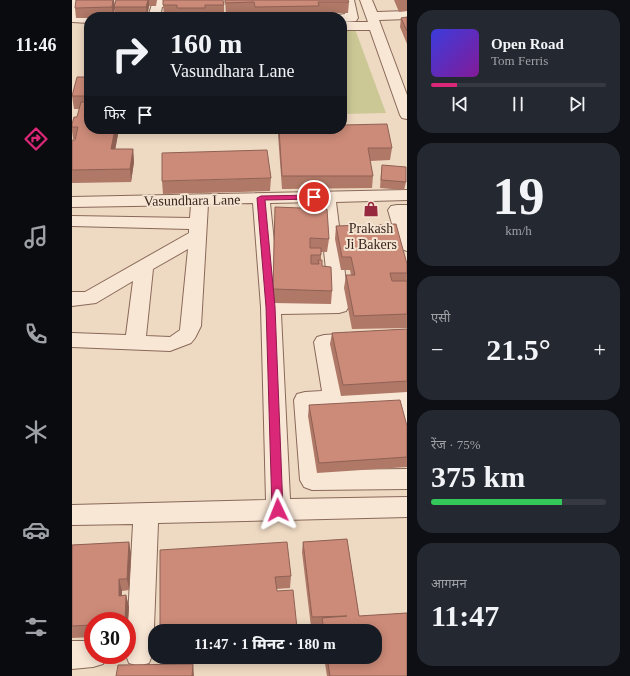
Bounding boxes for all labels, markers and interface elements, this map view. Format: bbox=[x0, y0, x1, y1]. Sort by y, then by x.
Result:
icon: right bbox=[104, 28, 156, 80]
text: 160 m bbox=[170, 28, 242, 59]
text: 11:46 bbox=[15, 35, 57, 55]
text: Open Road bbox=[491, 36, 564, 52]
text: Tom Ferris bbox=[491, 53, 548, 68]
text: Vasundhara Lane bbox=[170, 61, 294, 81]
icon: previous bbox=[449, 93, 471, 115]
icon: pause bbox=[507, 93, 529, 115]
icon: next bbox=[566, 93, 588, 115]
icon: arrive bbox=[134, 104, 156, 126]
text: फिर bbox=[104, 106, 126, 122]
icon: directions bbox=[22, 125, 50, 153]
text: 19 bbox=[493, 168, 545, 225]
pin bbox=[297, 180, 331, 214]
icon: arrive bbox=[303, 186, 325, 208]
street label: Vasundhara Lane bbox=[143, 192, 241, 209]
shop icon: Prakash Ji Bakers bbox=[362, 200, 380, 218]
place label: Prakash Ji Bakers bbox=[345, 221, 397, 252]
icon: music bbox=[22, 223, 50, 251]
text: km/h bbox=[505, 223, 532, 238]
text: एसी bbox=[431, 310, 450, 325]
icon: phone bbox=[22, 320, 50, 348]
text: 21.5° bbox=[486, 333, 551, 366]
text: − bbox=[431, 337, 443, 362]
text: + bbox=[594, 337, 606, 362]
icon: climate bbox=[22, 418, 50, 446]
text: रेंज · 75% bbox=[431, 437, 481, 452]
text: 375 km bbox=[431, 460, 525, 493]
position arrow bbox=[257, 489, 299, 531]
icon: car bbox=[22, 516, 50, 544]
text: आगमन bbox=[431, 576, 467, 591]
text: 11:47 bbox=[431, 599, 499, 632]
speed limit sign: 30 bbox=[84, 612, 136, 664]
icon: filters bbox=[22, 613, 50, 641]
text: 11:47 · 1 मिनट · 180 m bbox=[194, 636, 336, 652]

